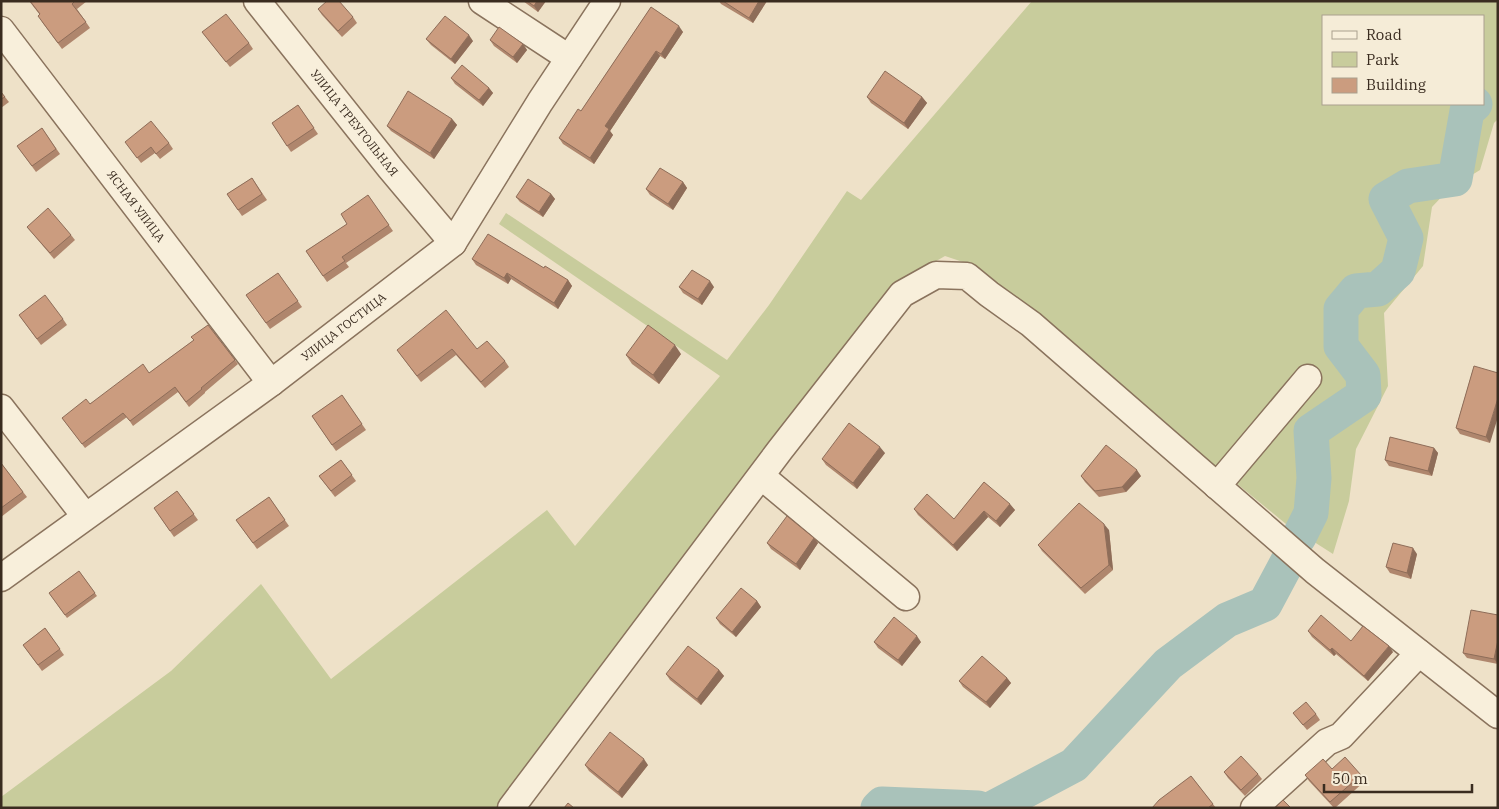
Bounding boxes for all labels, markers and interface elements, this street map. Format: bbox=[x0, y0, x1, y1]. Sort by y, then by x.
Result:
legend bbox=[1322, 15, 1484, 105]
text: Road bbox=[1366, 25, 1402, 44]
text: Park bbox=[1366, 50, 1399, 69]
street label: УЛИЦА ТРЕУГОЛЬНАЯ bbox=[308, 66, 402, 179]
text: Building bbox=[1366, 75, 1426, 94]
street label: ЯСНАЯ УЛИЦА bbox=[104, 167, 169, 246]
street label: УЛИЦА ГОСТИЦА bbox=[298, 289, 390, 364]
scale bar bbox=[1324, 762, 1472, 794]
text: 50 m bbox=[1332, 769, 1368, 788]

